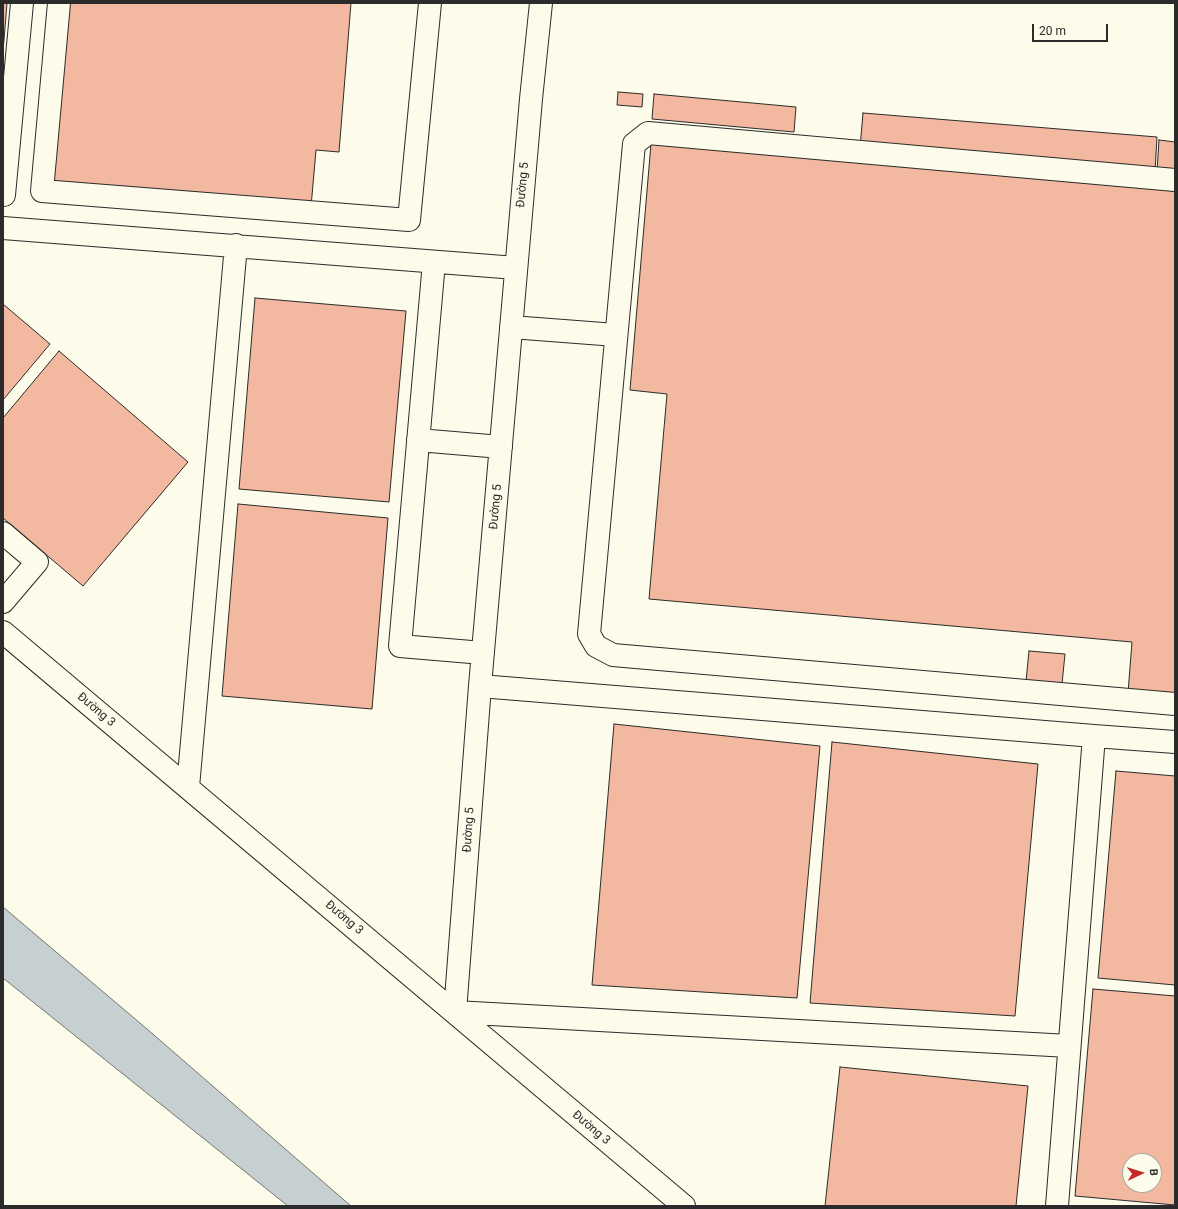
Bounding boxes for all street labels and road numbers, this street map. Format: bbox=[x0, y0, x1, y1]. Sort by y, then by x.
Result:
street label: Đường 5 bbox=[514, 162, 532, 208]
street label: Đường 5 bbox=[487, 484, 505, 530]
street label: Đường 3 bbox=[74, 690, 118, 730]
street label: Đường 5 bbox=[460, 807, 478, 853]
street label: Đường 3 bbox=[322, 898, 366, 938]
street label: Đường 3 bbox=[569, 1108, 613, 1148]

